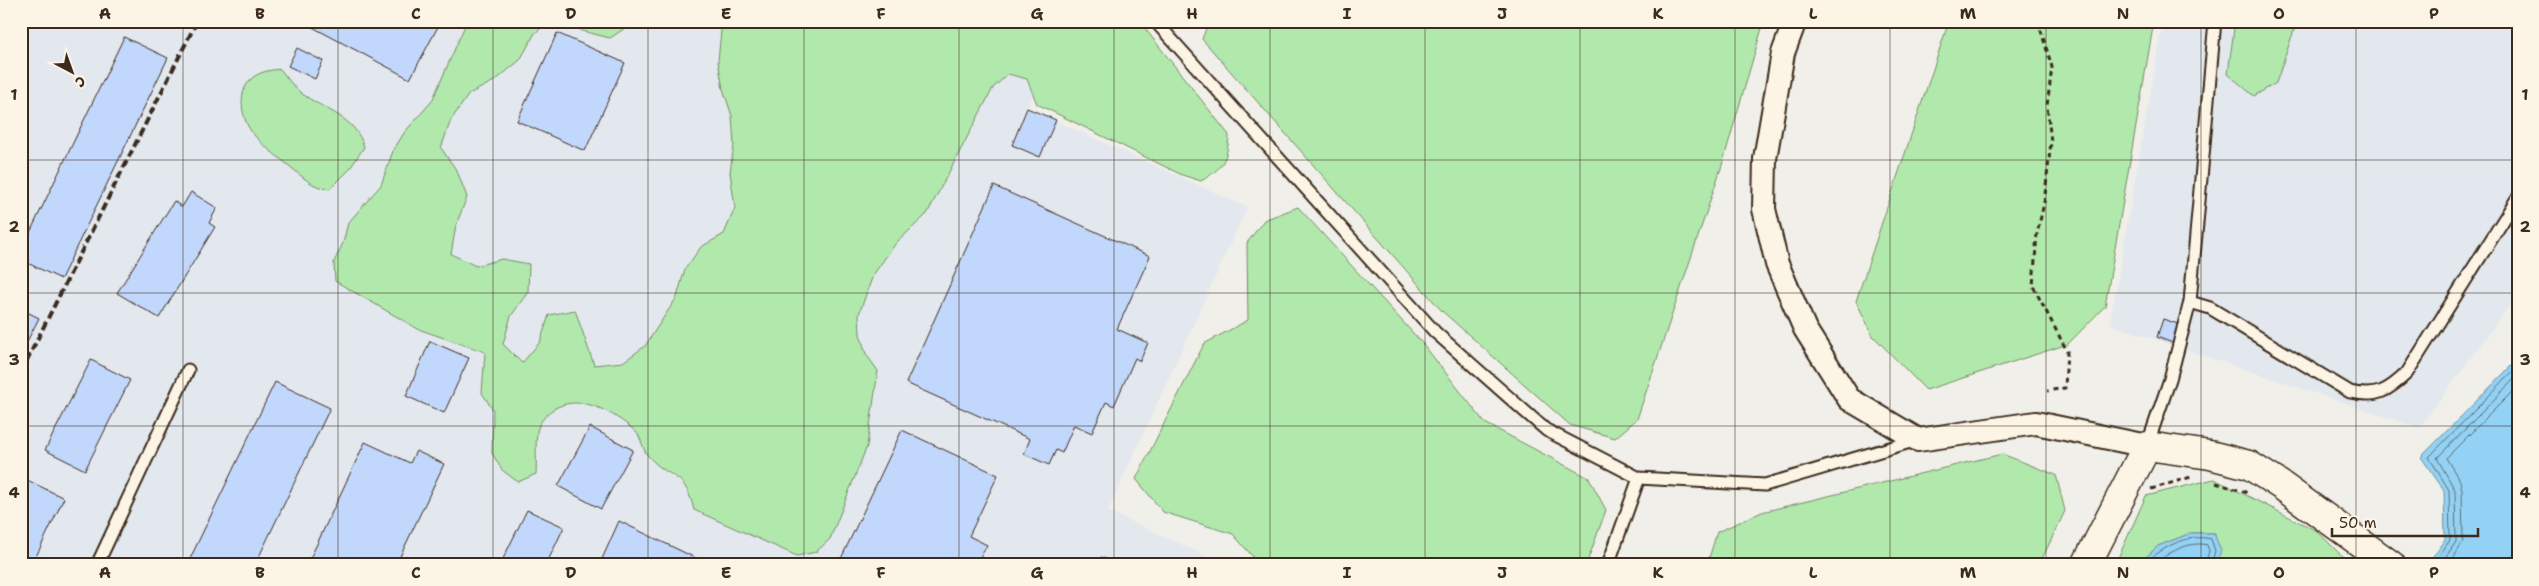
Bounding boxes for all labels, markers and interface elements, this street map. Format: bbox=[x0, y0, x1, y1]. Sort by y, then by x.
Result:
text: A bbox=[99, 3, 111, 24]
text: B bbox=[255, 3, 265, 24]
text: C bbox=[411, 3, 421, 24]
text: D bbox=[565, 3, 577, 24]
text: E bbox=[721, 3, 731, 24]
text: F bbox=[876, 3, 886, 24]
text: G bbox=[1031, 3, 1044, 24]
text: H bbox=[1186, 3, 1198, 24]
text: I bbox=[1343, 3, 1352, 24]
text: J bbox=[1497, 3, 1507, 24]
text: K bbox=[1653, 3, 1664, 24]
text: L bbox=[1809, 3, 1818, 24]
text: M bbox=[1960, 3, 1977, 24]
text: N bbox=[2117, 3, 2129, 24]
text: O bbox=[2273, 3, 2285, 24]
text: P bbox=[2429, 3, 2439, 24]
north arrow bbox=[48, 48, 98, 98]
text: С bbox=[71, 72, 90, 91]
text: 1 bbox=[10, 84, 18, 105]
text: 1 bbox=[2521, 84, 2529, 105]
text: 2 bbox=[8, 216, 20, 237]
text: 2 bbox=[2519, 216, 2531, 237]
text: 3 bbox=[8, 349, 20, 370]
text: 3 bbox=[2519, 349, 2531, 370]
text: 4 bbox=[8, 482, 20, 503]
text: 4 bbox=[2519, 482, 2531, 503]
scale bar bbox=[2332, 506, 2478, 538]
text: 50 m bbox=[2339, 513, 2377, 533]
text: A bbox=[99, 562, 111, 583]
text: B bbox=[255, 562, 265, 583]
text: C bbox=[411, 562, 421, 583]
text: D bbox=[565, 562, 577, 583]
text: E bbox=[721, 562, 731, 583]
text: F bbox=[876, 562, 886, 583]
text: G bbox=[1031, 562, 1044, 583]
text: H bbox=[1186, 562, 1198, 583]
text: I bbox=[1343, 562, 1352, 583]
text: J bbox=[1497, 562, 1507, 583]
text: K bbox=[1653, 562, 1664, 583]
text: L bbox=[1809, 562, 1818, 583]
text: M bbox=[1960, 562, 1977, 583]
text: N bbox=[2117, 562, 2129, 583]
text: O bbox=[2273, 562, 2285, 583]
text: P bbox=[2429, 562, 2439, 583]

